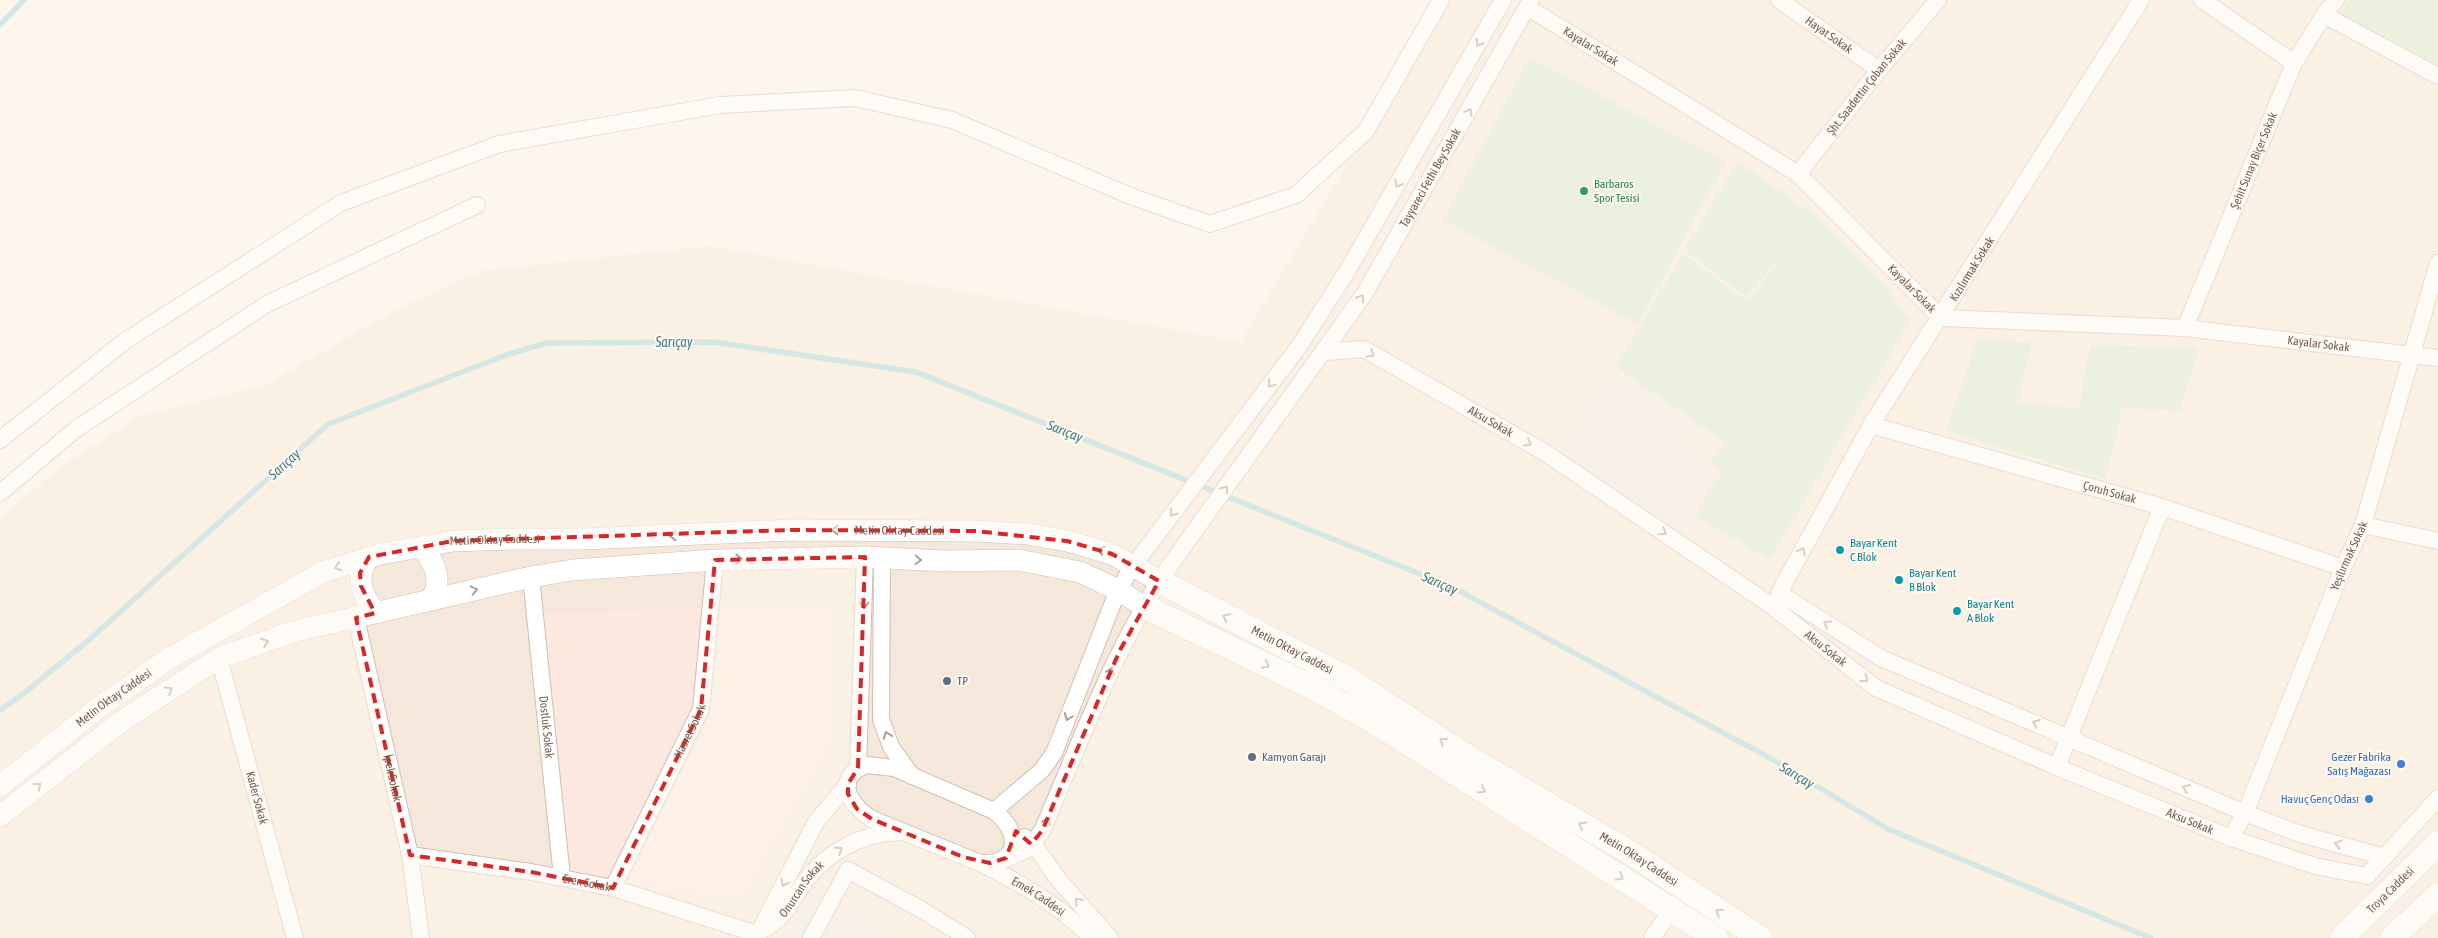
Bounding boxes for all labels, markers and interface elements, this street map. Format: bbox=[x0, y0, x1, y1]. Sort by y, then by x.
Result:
street label: Hayat Sokak bbox=[1802, 13, 1856, 57]
street label: Kayalar Sokak bbox=[1561, 24, 1622, 69]
street label: Şht. Saadettin Çoban Sokak bbox=[1824, 35, 1910, 138]
one-way arrow bbox=[1475, 37, 1485, 46]
one-way arrow bbox=[1463, 108, 1473, 117]
street label: Şehit Sunay Biçer Sokak bbox=[2228, 109, 2280, 211]
street label: Tayyareci Fethi Bey Sokak bbox=[1397, 125, 1464, 230]
place label: Barbaros Spor Tesisi bbox=[1594, 177, 1640, 205]
one-way arrow bbox=[1395, 178, 1405, 187]
marker: Barbaros Spor Tesisi bbox=[1578, 185, 1590, 197]
street label: Kızılırmak Sokak bbox=[1947, 234, 1998, 304]
street label: Kayalar Sokak bbox=[1885, 262, 1939, 316]
one-way arrow bbox=[1355, 294, 1364, 304]
street label: Kayalar Sokak bbox=[2287, 333, 2351, 355]
water label: Sarıçay bbox=[654, 334, 693, 350]
one-way arrow bbox=[1366, 347, 1375, 357]
one-way arrow bbox=[1268, 378, 1276, 387]
street label: Aksu Sokak bbox=[1466, 403, 1516, 440]
water label: Sarıçay bbox=[1044, 416, 1085, 445]
one-way arrow bbox=[1522, 436, 1531, 446]
water label: Sarıçay bbox=[264, 445, 303, 483]
street label: Çoruh Sokak bbox=[2081, 478, 2139, 507]
one-way arrow bbox=[1219, 485, 1228, 495]
one-way arrow bbox=[1170, 507, 1178, 516]
street label: Yeşilırmak Sokak bbox=[2328, 519, 2371, 593]
street label: Metin Oktay Caddesi bbox=[854, 523, 945, 538]
one-way arrow bbox=[831, 525, 839, 536]
one-way arrow bbox=[1658, 526, 1667, 536]
one-way arrow bbox=[668, 530, 676, 541]
street label: Metin Oktay Caddesi bbox=[449, 532, 540, 548]
place label: Bayar Kent C Blok bbox=[1850, 536, 1898, 564]
marker: Bayar Kent C Blok bbox=[1834, 544, 1846, 556]
one-way arrow bbox=[1097, 546, 1105, 556]
one-way arrow bbox=[1796, 547, 1806, 556]
one-way arrow bbox=[735, 554, 743, 565]
one-way arrow bbox=[915, 554, 923, 565]
one-way arrow bbox=[335, 561, 343, 571]
place label: Bayar Kent B Blok bbox=[1909, 566, 1957, 594]
water label: Sarıçay bbox=[1419, 568, 1460, 598]
marker: Bayar Kent B Blok bbox=[1893, 574, 1905, 586]
one-way arrow bbox=[469, 585, 478, 596]
place label: Bayar Kent A Blok bbox=[1967, 597, 2015, 625]
one-way arrow bbox=[858, 602, 869, 610]
marker: Bayar Kent A Blok bbox=[1951, 605, 1963, 617]
one-way arrow bbox=[1222, 613, 1231, 623]
one-way arrow bbox=[1823, 620, 1832, 630]
street label: Metin Oktay Caddesi bbox=[1249, 623, 1335, 677]
street label: Aksu Sokak bbox=[1802, 628, 1850, 670]
one-way arrow bbox=[260, 638, 269, 648]
one-way arrow bbox=[1261, 659, 1270, 669]
street label: Metin Oktay Caddesi bbox=[73, 666, 154, 730]
one-way arrow bbox=[1104, 667, 1115, 676]
place label: TP bbox=[957, 674, 968, 688]
one-way arrow bbox=[1859, 674, 1868, 682]
marker: TP bbox=[941, 675, 953, 687]
one-way arrow bbox=[164, 687, 173, 696]
street label: Dostluk Sokak bbox=[536, 695, 557, 760]
street label: Hasret Sokak bbox=[671, 703, 708, 760]
one-way arrow bbox=[1064, 712, 1075, 721]
one-way arrow bbox=[2032, 719, 2041, 730]
one-way arrow bbox=[883, 731, 893, 740]
one-way arrow bbox=[1439, 737, 1448, 747]
place label: Kamyon Garajı bbox=[1262, 750, 1326, 764]
place label: Gezer Fabrika Satış Mağazası bbox=[2327, 750, 2391, 778]
marker: Kamyon Garajı bbox=[1246, 751, 1258, 763]
street label: İpek Sokak bbox=[380, 753, 405, 804]
water label: Sarıçay bbox=[1776, 758, 1817, 792]
marker: Gezer Fabrika Satış Mağazası bbox=[2395, 758, 2407, 770]
street label: Kader Sokak bbox=[243, 770, 271, 827]
one-way arrow bbox=[32, 783, 42, 792]
one-way arrow bbox=[2182, 783, 2191, 794]
one-way arrow bbox=[1477, 784, 1486, 793]
place label: Havuç Genç Odası bbox=[2281, 792, 2359, 806]
marker: Havuç Genç Odası bbox=[2363, 793, 2375, 805]
street label: Aksu Sokak bbox=[2164, 805, 2216, 837]
one-way arrow bbox=[1040, 817, 1051, 826]
one-way arrow bbox=[1578, 821, 1587, 831]
street label: Metin Oktay Caddesi bbox=[1597, 829, 1681, 889]
one-way arrow bbox=[2333, 839, 2342, 850]
one-way arrow bbox=[833, 846, 842, 856]
street label: Onurcan Sokak bbox=[776, 857, 827, 920]
street label: Troya Caddesi bbox=[2364, 864, 2417, 916]
street label: Eren Sokak bbox=[562, 871, 613, 895]
one-way arrow bbox=[1614, 871, 1623, 880]
street label: Emek Caddesi bbox=[1009, 874, 1068, 919]
one-way arrow bbox=[780, 878, 790, 887]
one-way arrow bbox=[1074, 898, 1083, 907]
one-way arrow bbox=[1715, 908, 1724, 918]

